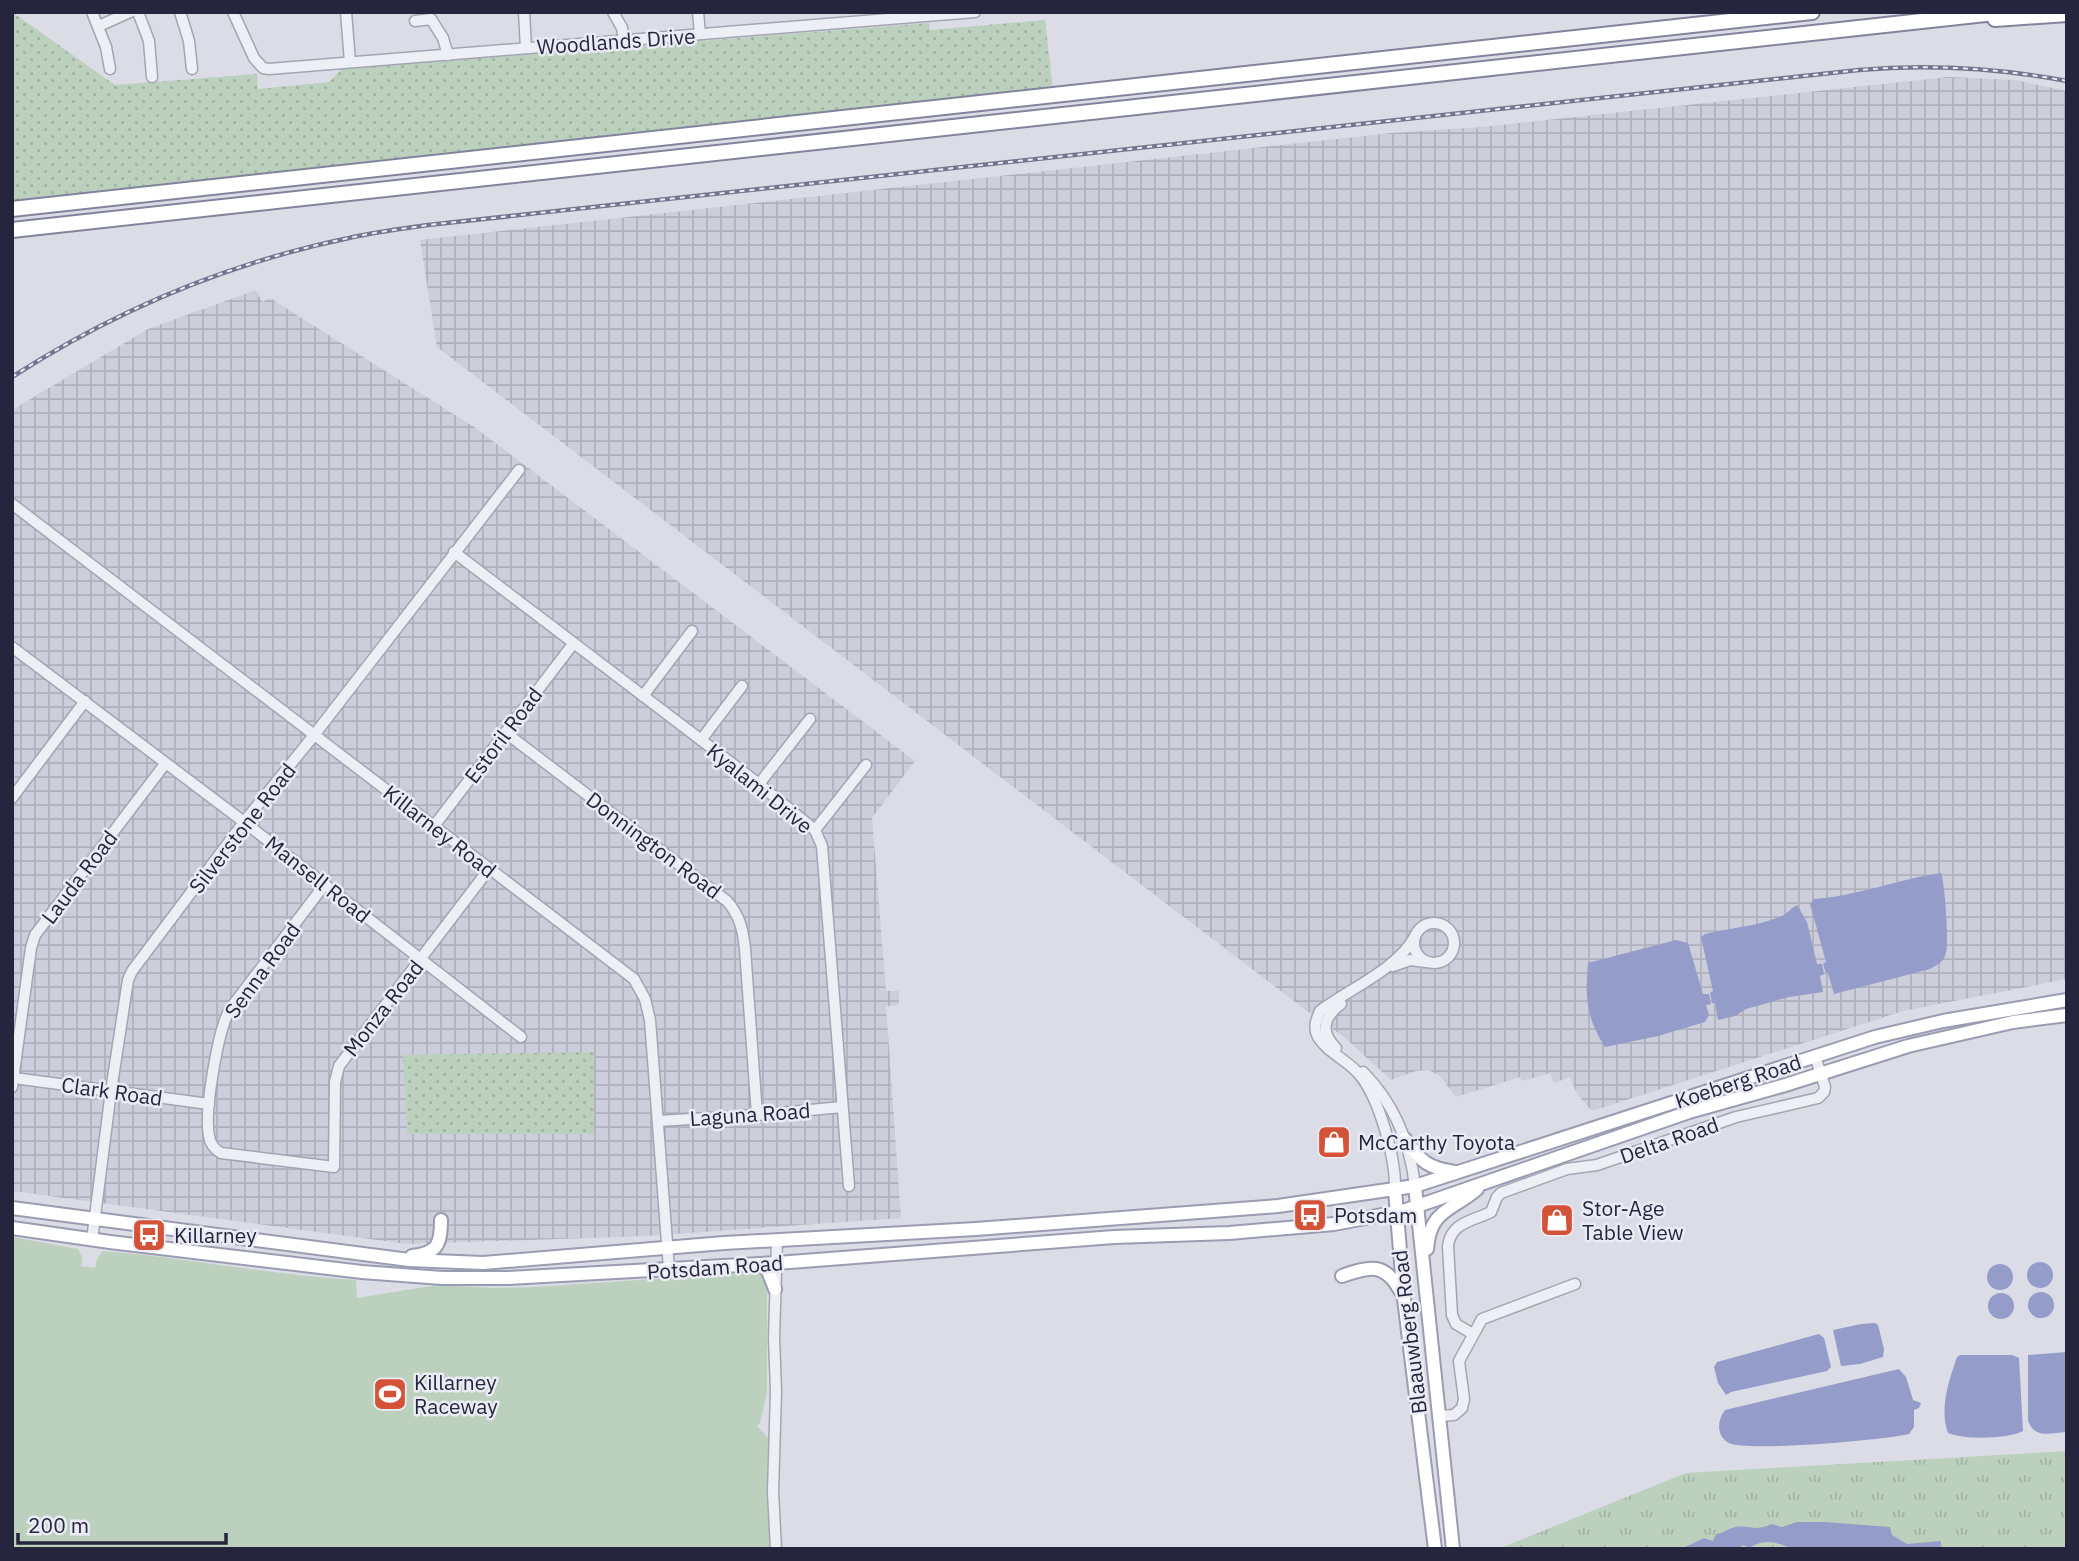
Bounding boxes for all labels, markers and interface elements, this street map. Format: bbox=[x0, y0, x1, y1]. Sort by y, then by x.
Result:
street label: Woodlands Drive bbox=[536, 21, 696, 61]
street label: Estoril Road bbox=[458, 681, 548, 789]
street label: Kyalami Drive bbox=[701, 737, 819, 839]
street label: Silverstone Road bbox=[182, 757, 302, 899]
street label: Killarney Road bbox=[378, 778, 502, 884]
street label: Donnington Road bbox=[581, 785, 727, 905]
street label: Lauda Road bbox=[35, 825, 123, 929]
street label: Mansell Road bbox=[260, 829, 376, 929]
street label: Senna Road bbox=[218, 916, 306, 1024]
street label: Monza Road bbox=[337, 954, 429, 1062]
street label: Koeberg Road bbox=[1671, 1047, 1805, 1115]
street label: Clark Road bbox=[60, 1070, 164, 1112]
street label: Laguna Road bbox=[689, 1096, 811, 1132]
street label: Delta Road bbox=[1616, 1110, 1722, 1170]
shop icon: McCarthy Toyota bbox=[1315, 1123, 1353, 1161]
place label: McCarthy Toyota bbox=[1358, 1128, 1515, 1156]
place label: Stor-Age Table View bbox=[1582, 1194, 1684, 1246]
bus stop icon: Potsdam bbox=[1291, 1196, 1329, 1234]
place label: Potsdam bbox=[1334, 1201, 1417, 1229]
shop icon: Stor-Age Table View bbox=[1538, 1201, 1576, 1239]
bus stop icon: Killarney bbox=[130, 1216, 168, 1254]
place label: Killarney bbox=[174, 1221, 257, 1249]
street label: Potsdam Road bbox=[646, 1248, 784, 1286]
street label: Blaauwberg Road bbox=[1385, 1248, 1433, 1416]
place label: Killarney Raceway bbox=[414, 1368, 498, 1420]
sports icon: Killarney Raceway bbox=[371, 1375, 409, 1413]
scale bar bbox=[18, 1502, 226, 1546]
text: 200 m bbox=[28, 1511, 89, 1539]

